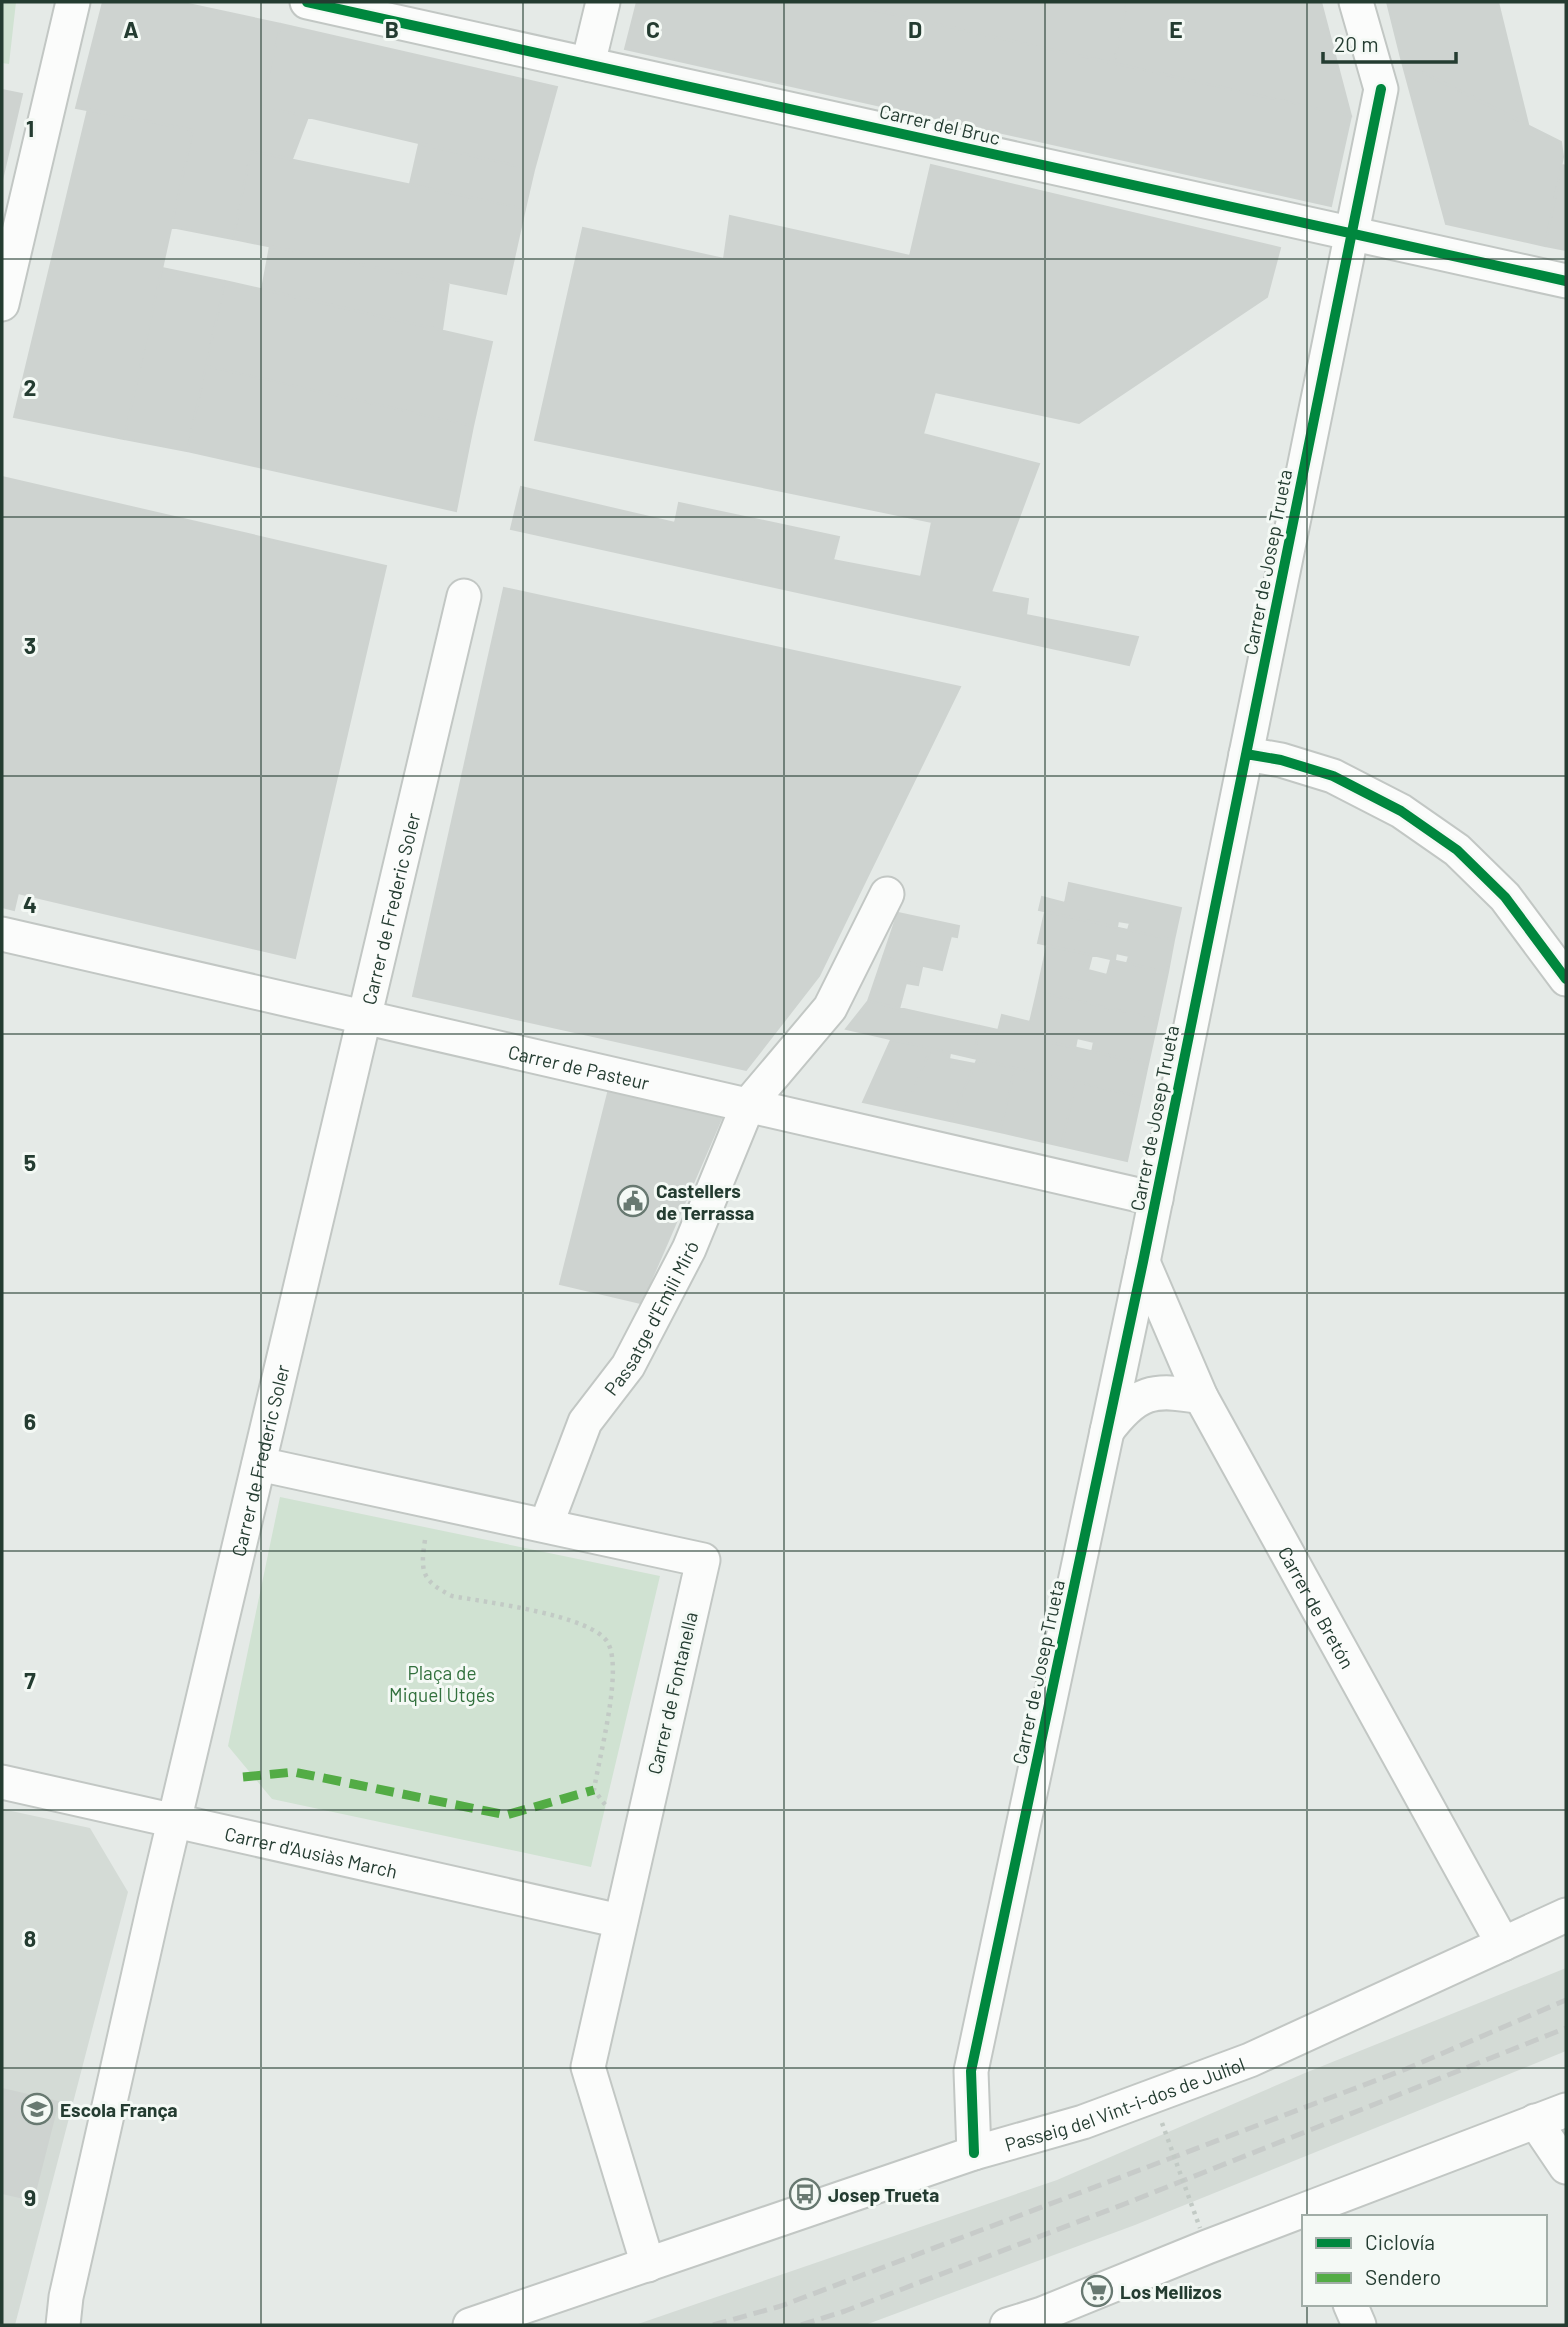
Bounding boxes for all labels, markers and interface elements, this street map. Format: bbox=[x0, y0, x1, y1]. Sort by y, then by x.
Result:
text: A bbox=[123, 15, 139, 43]
text: B bbox=[385, 15, 399, 43]
text: C bbox=[646, 15, 660, 43]
text: D bbox=[908, 15, 922, 43]
text: E bbox=[1169, 15, 1183, 43]
scale bar bbox=[1323, 21, 1456, 65]
text: 20 m bbox=[1334, 31, 1379, 56]
street label: Carrer del Bruc bbox=[877, 99, 1003, 149]
text: 1 bbox=[26, 114, 34, 142]
text: 2 bbox=[24, 373, 36, 401]
street label: Carrer de Josep Trueta bbox=[1238, 467, 1296, 657]
text: 3 bbox=[24, 631, 36, 659]
street label: Carrer de Frederic Soler bbox=[356, 810, 424, 1007]
text: 4 bbox=[23, 890, 37, 918]
street label: Carrer de Josep Trueta bbox=[1125, 1023, 1183, 1213]
street label: Carrer de Pasteur bbox=[506, 1039, 652, 1094]
text: 5 bbox=[24, 1148, 36, 1176]
place label: Castellers de Terrassa bbox=[656, 1179, 754, 1224]
public building icon: Castellers de Terrassa bbox=[616, 1184, 650, 1218]
street label: Passatge d'Emili Miró bbox=[599, 1237, 703, 1399]
street label: Carrer de Frederic Soler bbox=[226, 1362, 293, 1559]
text: 6 bbox=[24, 1407, 36, 1435]
street label: Carrer de Bretón bbox=[1274, 1542, 1360, 1672]
street label: Carrer de Josep Trueta bbox=[1007, 1577, 1069, 1767]
street label: Carrer de Fontanella bbox=[642, 1610, 702, 1776]
park label: Plaça de Miquel Utgés bbox=[389, 1661, 495, 1706]
text: 7 bbox=[24, 1666, 36, 1694]
street label: Carrer d'Ausiàs March bbox=[223, 1821, 400, 1882]
text: 8 bbox=[24, 1924, 36, 1952]
street label: Passeig del Vint-i-dos de Juliol bbox=[1002, 2052, 1248, 2155]
school or university icon: Escola França bbox=[20, 2092, 54, 2126]
place label: Escola França bbox=[60, 2098, 178, 2121]
bus stop icon: Josep Trueta bbox=[788, 2177, 822, 2211]
text: 9 bbox=[24, 2183, 36, 2211]
place label: Josep Trueta bbox=[828, 2183, 939, 2206]
legend bbox=[1302, 2215, 1547, 2306]
text: Ciclovía bbox=[1365, 2229, 1435, 2254]
text: Sendero bbox=[1365, 2264, 1441, 2289]
supermarket icon: Los Mellizos bbox=[1080, 2274, 1114, 2308]
place label: Los Mellizos bbox=[1120, 2280, 1222, 2303]

